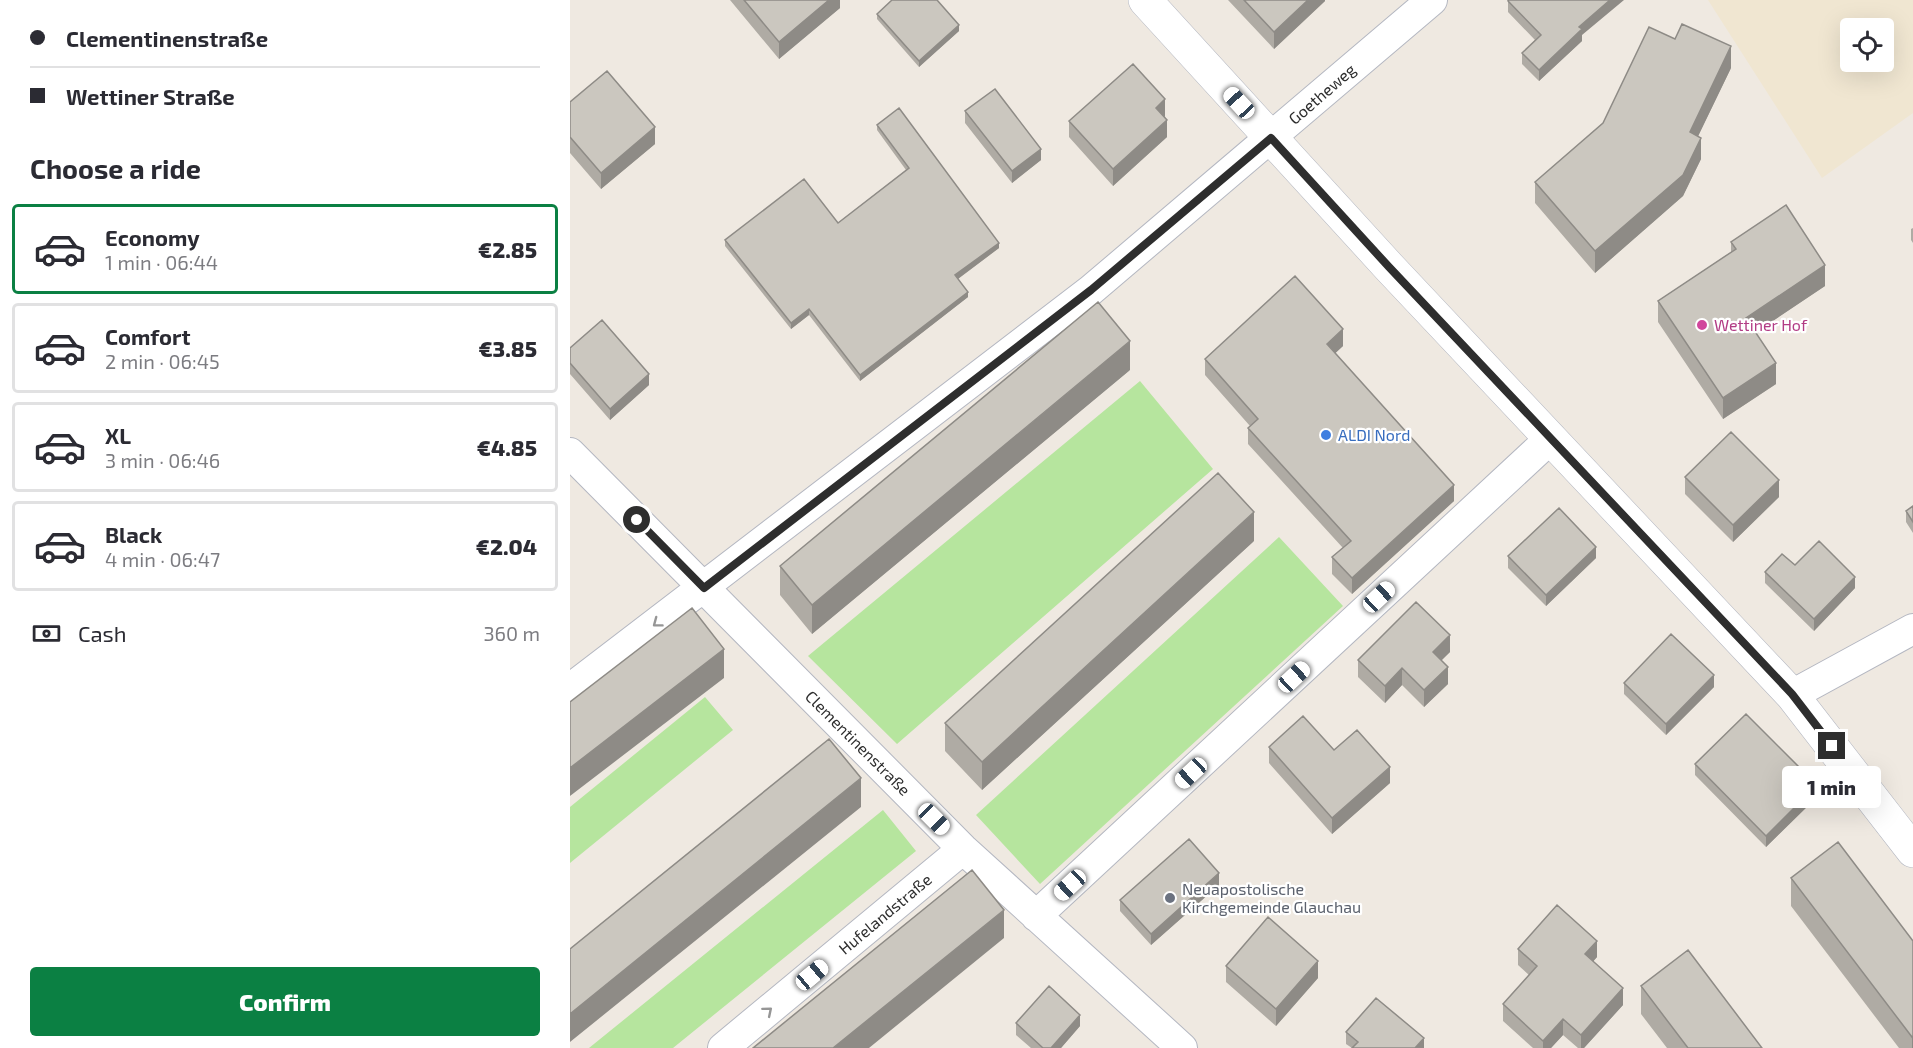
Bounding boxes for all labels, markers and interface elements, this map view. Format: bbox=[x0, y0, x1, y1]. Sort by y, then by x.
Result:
map controls bbox=[1840, 18, 1894, 72]
button: locate bbox=[1840, 18, 1894, 72]
text: Clementinenstraße bbox=[66, 25, 268, 51]
street label: Goetheweg bbox=[1284, 59, 1359, 128]
text: Wettiner Straße bbox=[66, 83, 235, 109]
car bbox=[1220, 84, 1258, 122]
text: Choose a ride bbox=[30, 152, 201, 184]
icon: car bbox=[33, 222, 87, 276]
text: Economy bbox=[105, 224, 200, 250]
text: €2.85 bbox=[478, 236, 537, 262]
text: 1 min · 06:44 bbox=[105, 250, 218, 274]
place label: Wettiner Hof bbox=[1714, 315, 1808, 334]
marker: Wettiner Hof bbox=[1695, 318, 1709, 332]
icon: car bbox=[33, 321, 87, 375]
text: Comfort bbox=[105, 323, 190, 349]
text: €3.85 bbox=[478, 335, 537, 361]
text: 2 min · 06:45 bbox=[105, 349, 220, 373]
icon: car bbox=[33, 420, 87, 474]
text: XL bbox=[105, 422, 131, 448]
place label: ALDI Nord bbox=[1338, 425, 1410, 444]
marker: ALDI Nord bbox=[1319, 428, 1333, 442]
text: €4.85 bbox=[477, 434, 537, 460]
text: 3 min · 06:46 bbox=[105, 448, 220, 472]
route start bbox=[623, 506, 650, 533]
icon: car bbox=[33, 519, 87, 573]
text: Black bbox=[105, 521, 162, 547]
text: €2.04 bbox=[476, 533, 537, 559]
text: 4 min · 06:47 bbox=[105, 547, 220, 571]
car bbox=[1360, 578, 1398, 616]
one-way arrow bbox=[653, 616, 664, 627]
icon: cash bbox=[30, 617, 63, 650]
text: Cash bbox=[78, 620, 127, 646]
text: 360 m bbox=[483, 621, 540, 645]
car bbox=[1275, 658, 1313, 696]
street label: Clementinenstraße bbox=[802, 686, 915, 799]
route end bbox=[1818, 732, 1845, 759]
car bbox=[1172, 754, 1210, 792]
callout: 1 min bbox=[1782, 767, 1882, 809]
text: 1 min bbox=[1807, 775, 1856, 799]
car bbox=[915, 800, 953, 838]
car bbox=[1051, 866, 1089, 904]
street label: Hufelandstraße bbox=[834, 869, 935, 958]
place label: Neuapostolische Kirchgemeinde Glauchau bbox=[1182, 879, 1361, 916]
marker: Neuapostolische Kirchgemeinde Glauchau bbox=[1163, 891, 1177, 905]
car bbox=[792, 957, 832, 993]
button: Confirm bbox=[30, 967, 540, 1036]
one-way arrow bbox=[761, 1007, 772, 1018]

